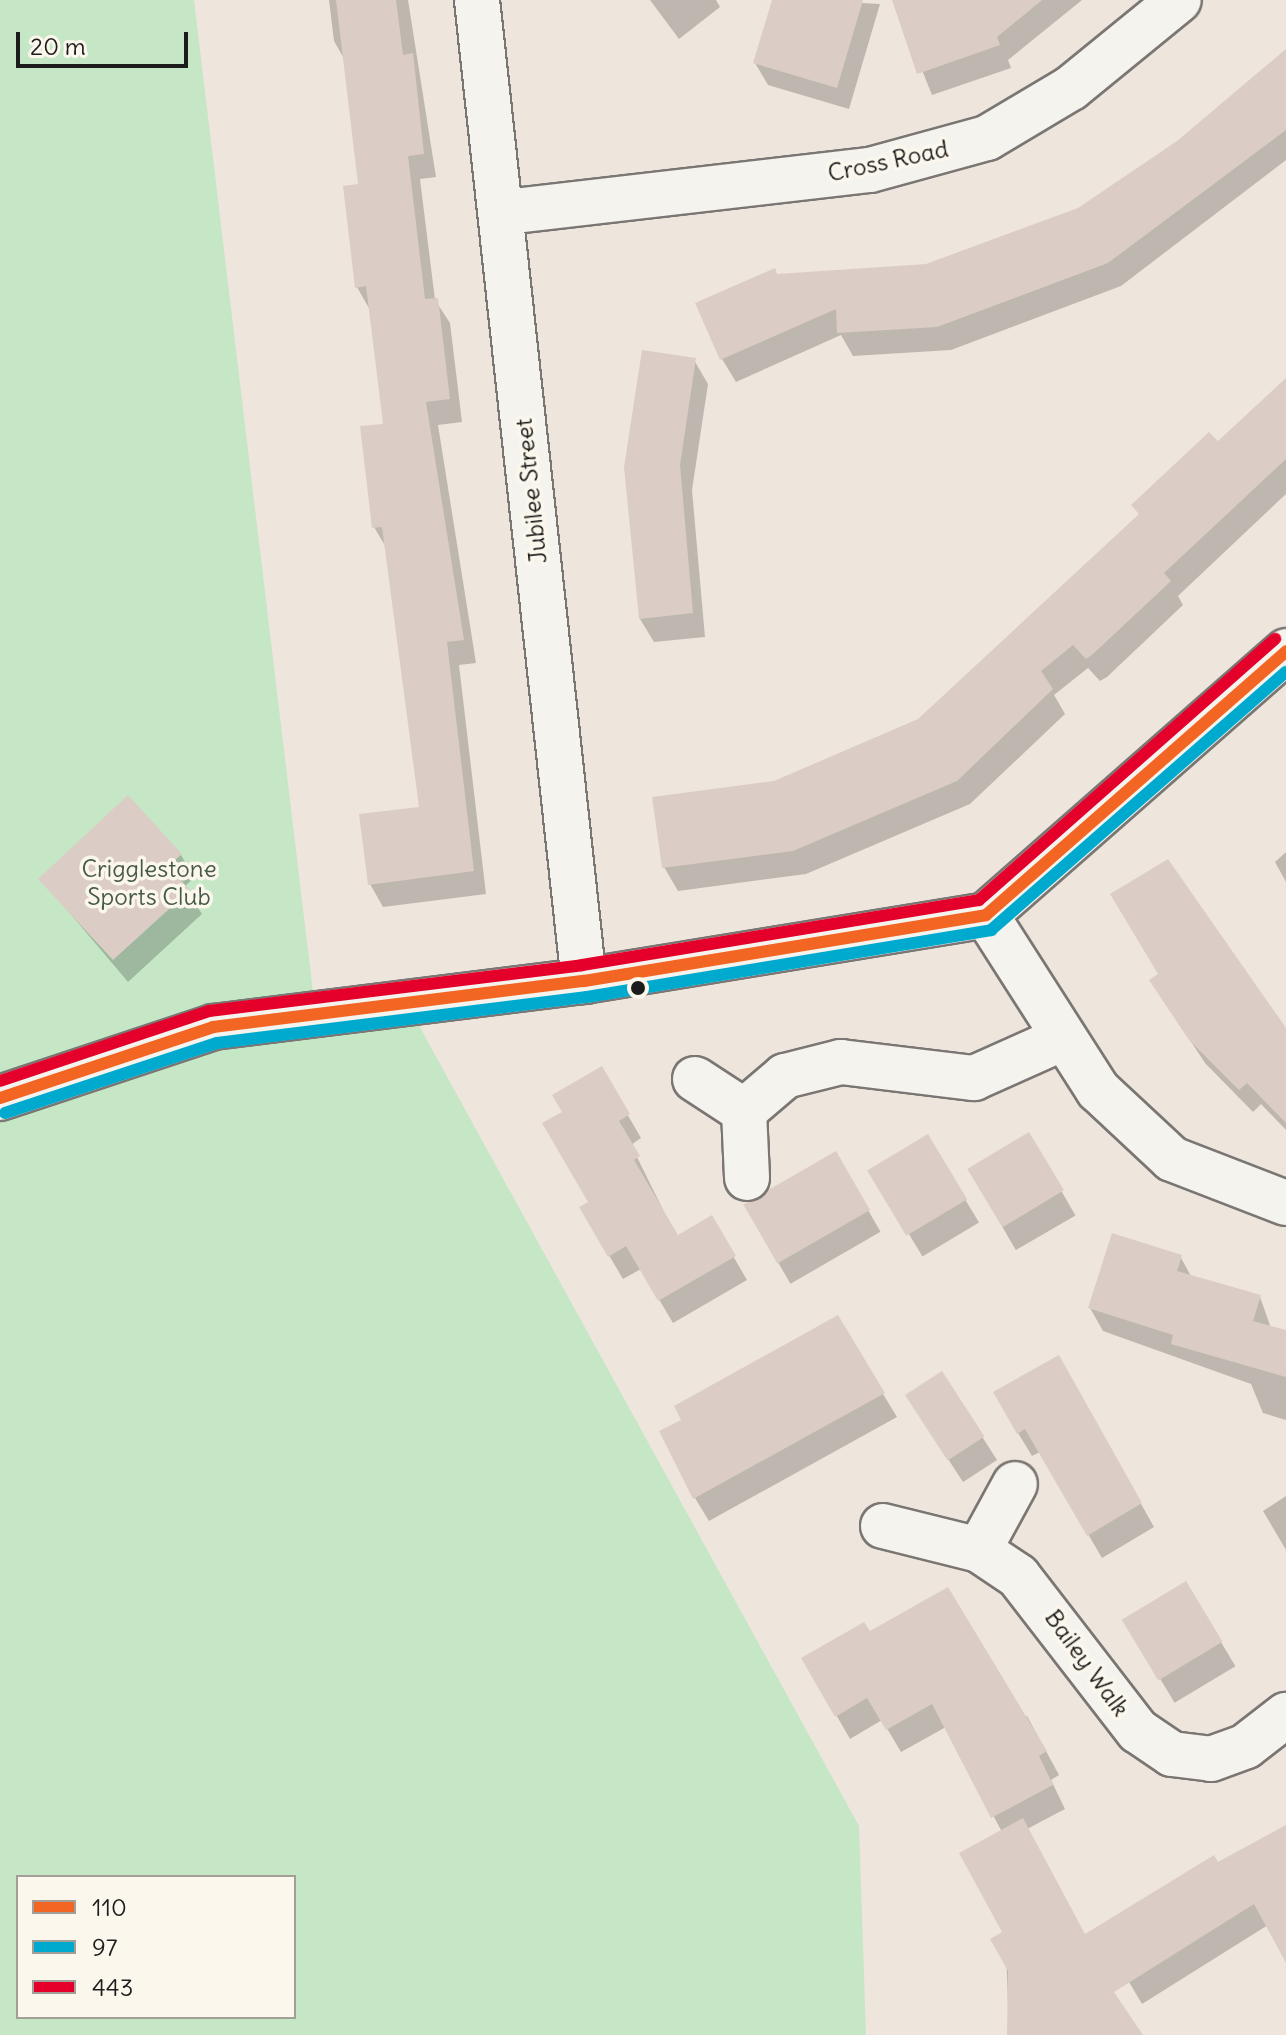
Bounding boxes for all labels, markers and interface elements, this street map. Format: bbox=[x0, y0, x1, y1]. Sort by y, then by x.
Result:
scale bar bbox=[20, 16, 192, 66]
text: 20 m bbox=[30, 31, 86, 61]
street label: Cross Road bbox=[825, 134, 951, 188]
street label: Jubilee Street bbox=[509, 417, 553, 565]
park label: Crigglestone Sports Club bbox=[81, 855, 217, 911]
unlabelled marker bbox=[630, 980, 646, 996]
street label: Bailey Walk bbox=[1039, 1604, 1135, 1722]
legend bbox=[16, 1875, 296, 2019]
text: 110 bbox=[92, 1892, 127, 1922]
text: 97 bbox=[92, 1932, 118, 1962]
text: 443 bbox=[92, 1972, 133, 2002]

